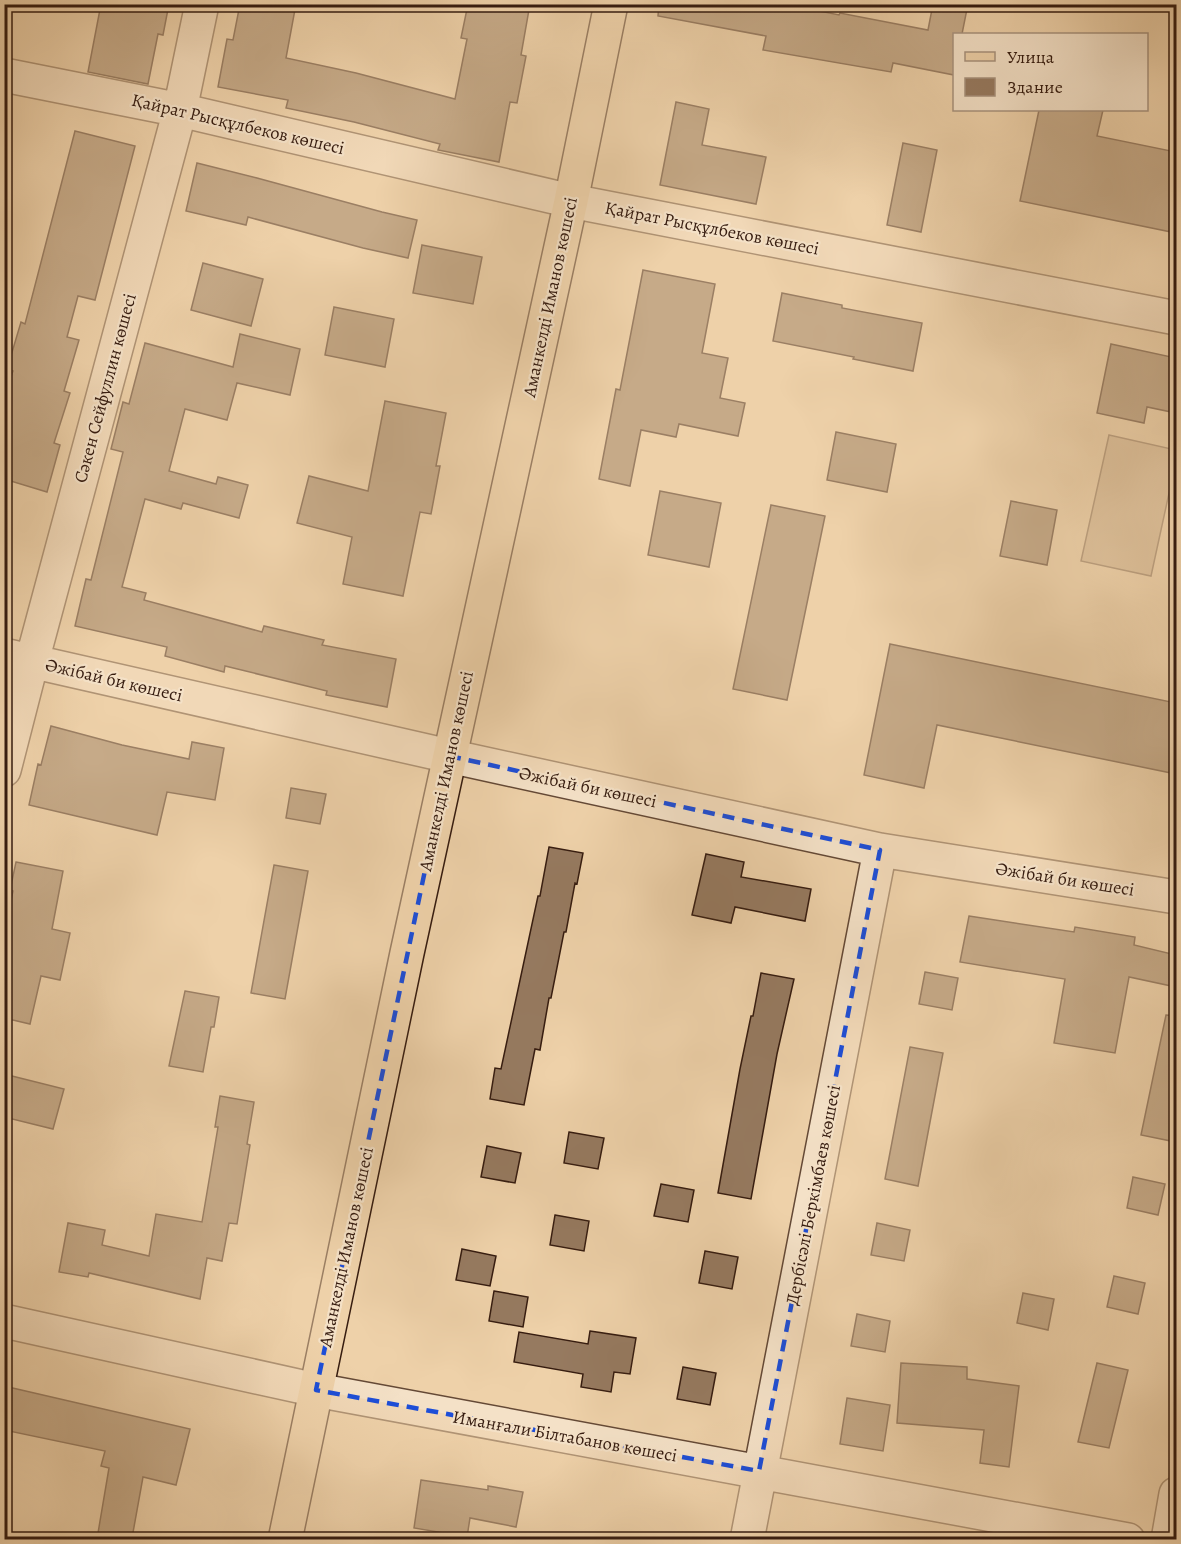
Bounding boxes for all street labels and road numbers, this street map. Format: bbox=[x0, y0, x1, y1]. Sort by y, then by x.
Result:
street label: Қайрат Рысқұлбеков көшесі bbox=[129, 88, 347, 160]
street label: Аманкелді Иманов көшесі bbox=[517, 195, 583, 400]
street label: Қайрат Рысқұлбеков көшесі bbox=[603, 195, 821, 261]
street label: Сәкен Сейфуллин көшесі bbox=[68, 291, 142, 485]
street label: Әжібай би көшесі bbox=[43, 653, 185, 707]
street label: Аманкелді Иманов көшесі bbox=[413, 669, 479, 874]
street label: Әжібай би көшесі bbox=[517, 761, 659, 813]
street label: Әжібай би көшесі bbox=[994, 856, 1136, 902]
street label: Дербісәлі Беркімбаев көшесі bbox=[780, 1083, 846, 1307]
street label: Аманкелді Иманов көшесі bbox=[313, 1145, 379, 1350]
street label: Иманғали Білтабанов көшесі bbox=[451, 1404, 679, 1468]

